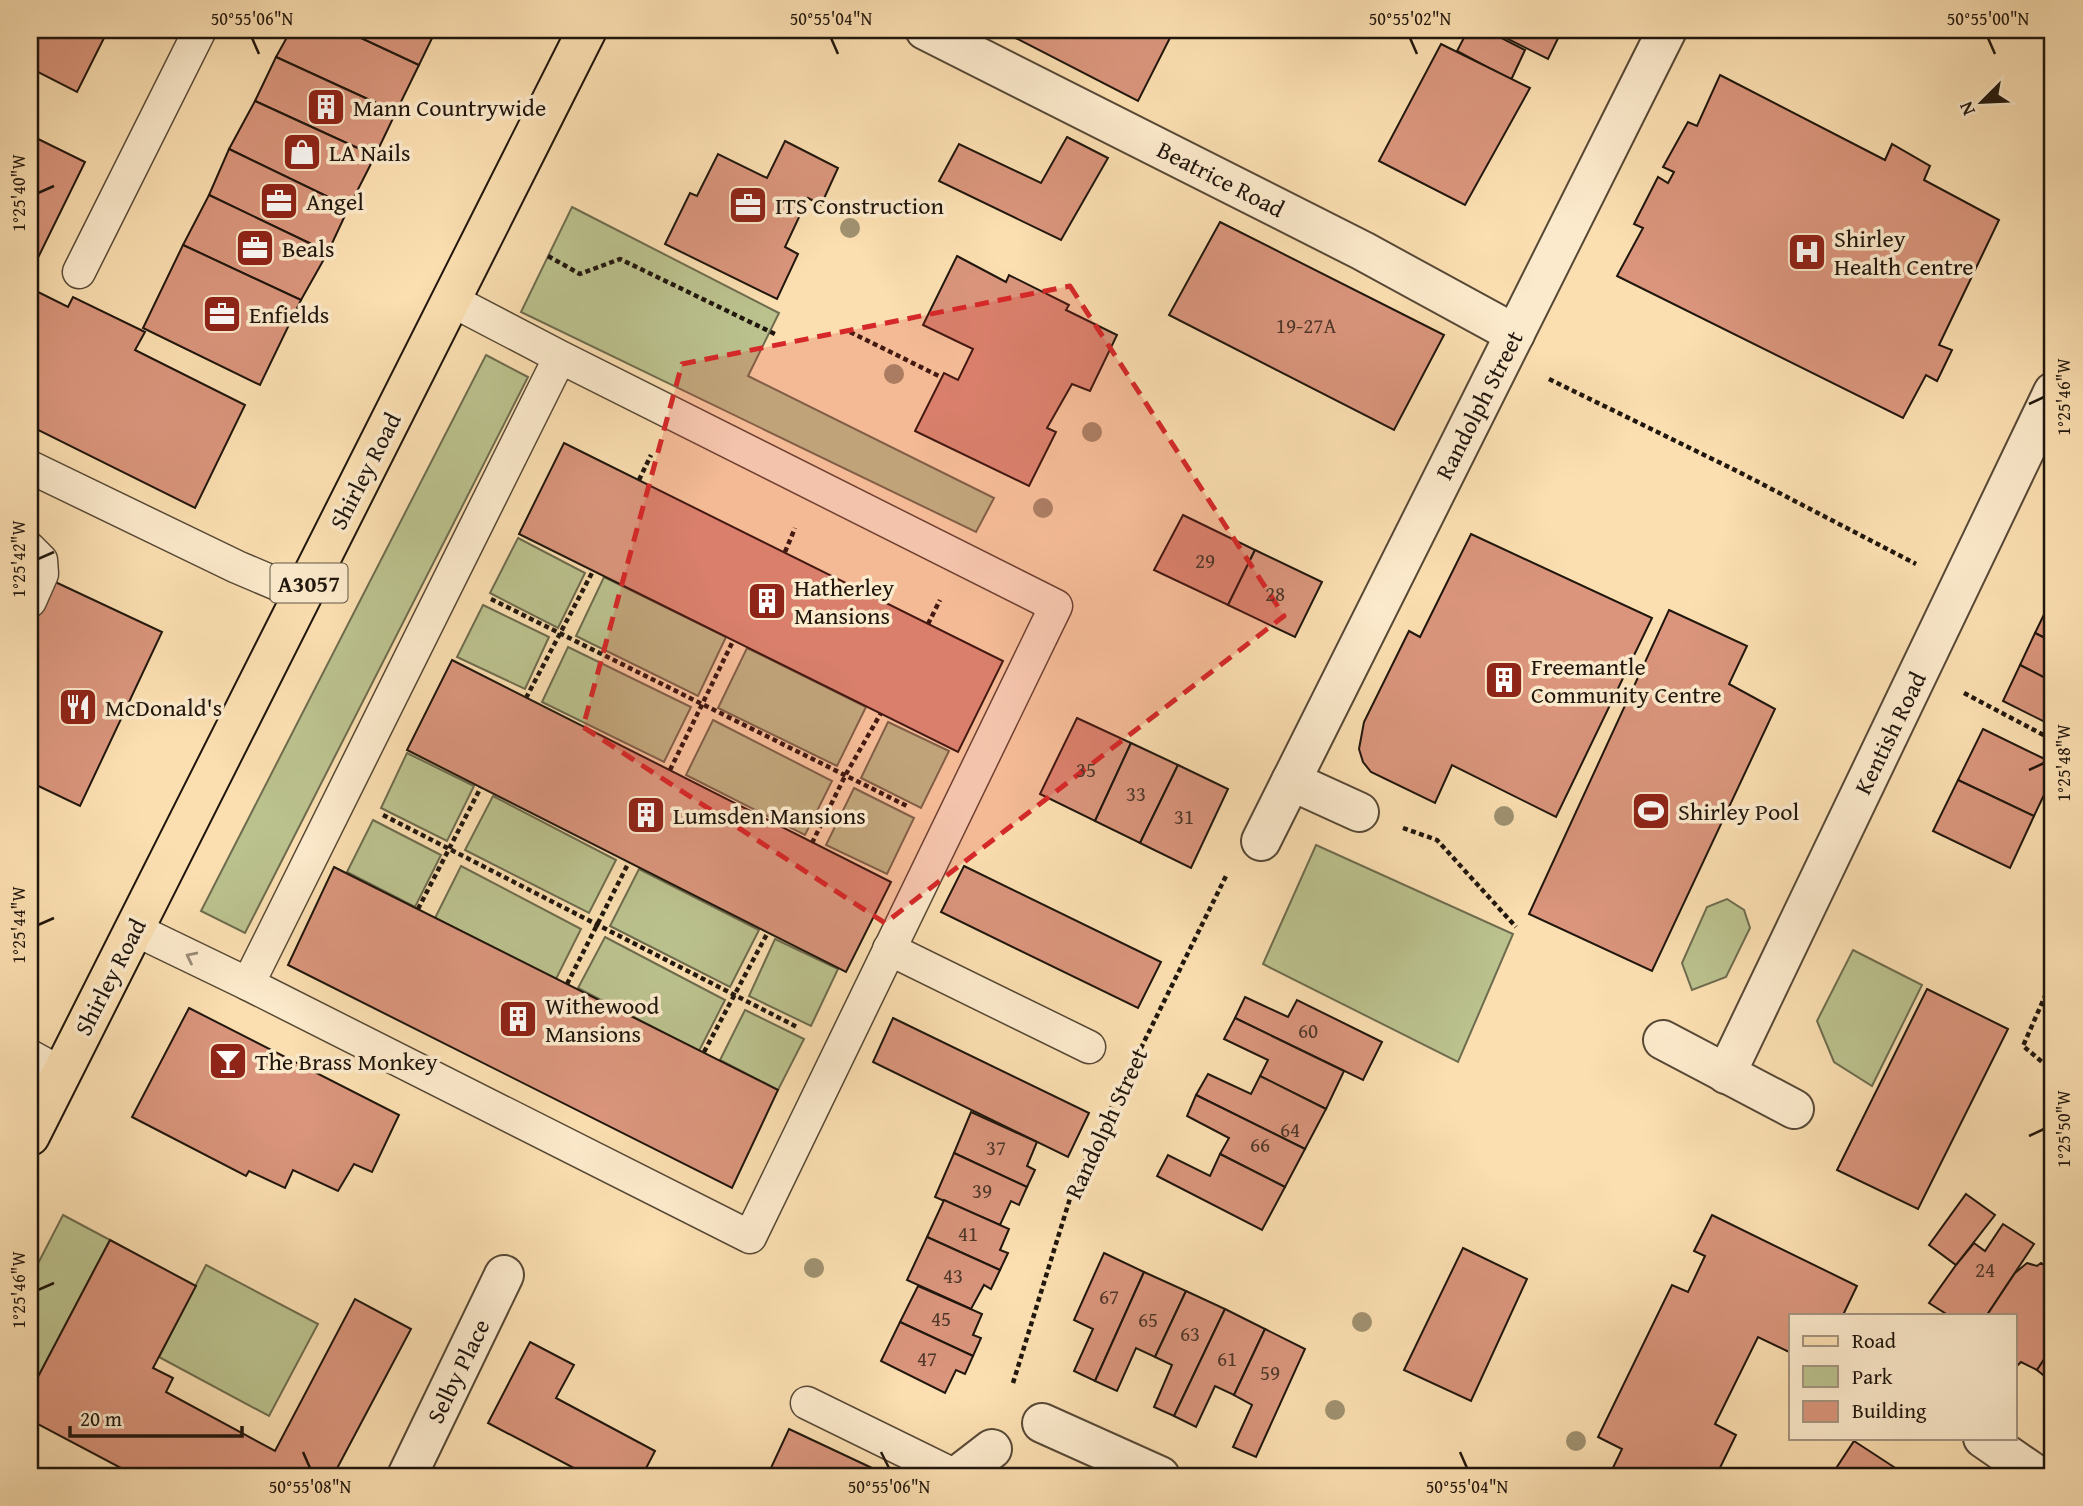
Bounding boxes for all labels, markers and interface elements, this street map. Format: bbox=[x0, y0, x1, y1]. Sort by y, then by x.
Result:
text: 50°55'06"N bbox=[211, 5, 294, 32]
text: 50°55'04"N bbox=[790, 5, 873, 32]
text: 50°55'02"N bbox=[1369, 5, 1452, 32]
text: 50°55'00"N bbox=[1947, 5, 2030, 32]
north arrow bbox=[1946, 66, 2016, 136]
building icon: Mann Countrywide bbox=[305, 86, 347, 128]
place label: Mann Countrywide bbox=[353, 90, 546, 125]
text: N bbox=[1951, 97, 1982, 120]
shop icon: LA Nails bbox=[281, 131, 323, 173]
street label: Beatrice Road bbox=[1151, 132, 1291, 226]
place label: LA Nails bbox=[329, 135, 411, 170]
text: 1°25'40"W bbox=[5, 153, 32, 232]
office icon: Angel bbox=[258, 180, 300, 222]
place label: Angel bbox=[306, 184, 364, 219]
office icon: ITS Construction bbox=[727, 184, 769, 226]
place label: ITS Construction bbox=[775, 188, 945, 223]
place label: Shirley Health Centre bbox=[1834, 221, 1974, 284]
office icon: Beals bbox=[234, 227, 276, 269]
place label: Beals bbox=[282, 231, 334, 266]
hospital icon: Shirley Health Centre bbox=[1786, 231, 1828, 273]
office icon: Enfields bbox=[201, 293, 243, 335]
place label: Enfields bbox=[249, 297, 329, 332]
house number: 19-27A bbox=[1276, 310, 1336, 341]
street label: Randolph Street bbox=[1426, 324, 1532, 485]
text: 1°25'46"W bbox=[2050, 357, 2077, 436]
street label: Shirley Road bbox=[321, 406, 410, 536]
text: 1°25'42"W bbox=[5, 519, 32, 598]
house number: 29 bbox=[1195, 545, 1215, 576]
road number: A3057 bbox=[270, 564, 348, 603]
place label: Hatherley Mansions bbox=[794, 570, 894, 633]
house number: 28 bbox=[1265, 578, 1285, 609]
building icon: Hatherley Mansions bbox=[746, 580, 788, 622]
place label: Freemantle Community Centre bbox=[1531, 649, 1721, 712]
building icon: Freemantle Community Centre bbox=[1483, 659, 1525, 701]
street label: Kentish Road bbox=[1845, 666, 1935, 800]
restaurant icon: McDonald's bbox=[57, 686, 99, 728]
place label: McDonald's bbox=[105, 690, 222, 725]
text: 1°25'48"W bbox=[2050, 723, 2077, 802]
house number: 35 bbox=[1076, 754, 1096, 785]
house number: 33 bbox=[1126, 778, 1146, 809]
sports icon: Shirley Pool bbox=[1630, 790, 1672, 832]
building icon: Lumsden Mansions bbox=[625, 794, 667, 836]
place label: Shirley Pool bbox=[1678, 794, 1799, 829]
place label: Lumsden Mansions bbox=[673, 798, 866, 833]
house number: 31 bbox=[1174, 801, 1194, 832]
text: 1°25'44"W bbox=[5, 885, 32, 964]
street label: Shirley Road bbox=[66, 912, 155, 1042]
one-way arrow bbox=[186, 951, 198, 965]
place label: Withewood Mansions bbox=[545, 988, 660, 1051]
building icon: Withewood Mansions bbox=[497, 998, 539, 1040]
house number: 60 bbox=[1298, 1015, 1318, 1046]
bar icon: The Brass Monkey bbox=[207, 1040, 249, 1082]
street label: Randolph Street bbox=[1056, 1041, 1156, 1204]
place label: The Brass Monkey bbox=[255, 1044, 438, 1079]
text: 1°25'50"W bbox=[2050, 1089, 2077, 1168]
house number: 64 bbox=[1280, 1114, 1300, 1145]
house number: 66 bbox=[1250, 1129, 1270, 1160]
house number: 37 bbox=[986, 1132, 1006, 1163]
house number: 39 bbox=[972, 1175, 992, 1206]
house number: 41 bbox=[958, 1218, 978, 1249]
text: 1°25'46"W bbox=[5, 1250, 32, 1329]
house number: 24 bbox=[1975, 1254, 1995, 1285]
house number: 43 bbox=[943, 1260, 963, 1291]
house number: 67 bbox=[1099, 1281, 1119, 1312]
house number: 45 bbox=[931, 1303, 951, 1334]
house number: 65 bbox=[1138, 1304, 1158, 1335]
street label: Selby Place bbox=[418, 1313, 498, 1429]
legend bbox=[1789, 1314, 2016, 1440]
house number: 63 bbox=[1180, 1318, 1200, 1349]
text: Road bbox=[1852, 1325, 1897, 1356]
house number: 47 bbox=[917, 1343, 937, 1374]
house number: 61 bbox=[1217, 1343, 1237, 1374]
house number: 59 bbox=[1260, 1357, 1280, 1388]
text: Park bbox=[1852, 1361, 1893, 1392]
scale bar bbox=[70, 1394, 242, 1438]
text: Building bbox=[1852, 1395, 1927, 1426]
text: 20 m bbox=[80, 1403, 122, 1434]
text: 50°55'08"N bbox=[269, 1473, 352, 1500]
text: 50°55'06"N bbox=[848, 1473, 931, 1500]
text: 50°55'04"N bbox=[1426, 1473, 1509, 1500]

